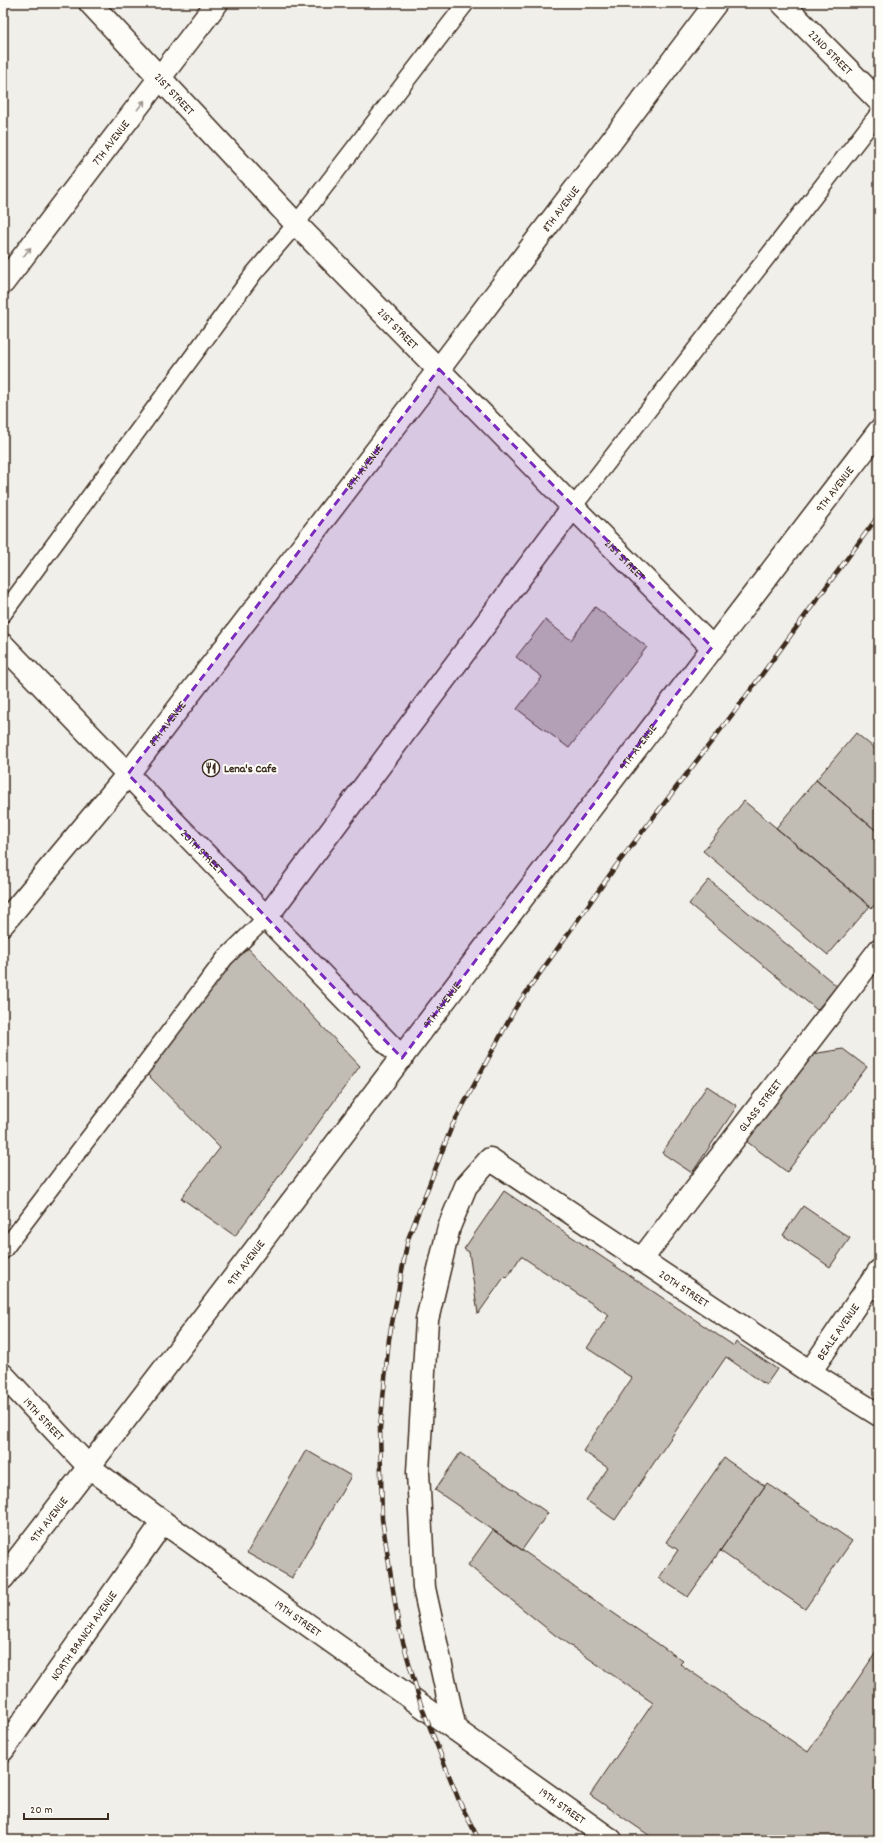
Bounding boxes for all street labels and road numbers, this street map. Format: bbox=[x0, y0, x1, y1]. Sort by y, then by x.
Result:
street label: 22ND STREET bbox=[803, 27, 856, 79]
street label: 21ST STREET bbox=[149, 70, 198, 120]
street label: 7TH AVENUE bbox=[89, 117, 135, 170]
street label: 8TH AVENUE bbox=[539, 183, 585, 236]
street label: 21ST STREET bbox=[373, 305, 422, 354]
street label: 8TH AVENUE bbox=[342, 441, 389, 494]
street label: 9TH AVENUE bbox=[812, 463, 859, 517]
street label: 21ST STREET bbox=[599, 536, 649, 585]
street label: 8TH AVENUE bbox=[145, 698, 191, 751]
street label: 9TH AVENUE bbox=[616, 720, 662, 774]
street label: 20TH STREET bbox=[175, 826, 227, 879]
street label: 9TH AVENUE bbox=[420, 978, 466, 1032]
street label: GLASS STREET bbox=[735, 1076, 787, 1136]
street label: 9TH AVENUE bbox=[224, 1236, 270, 1290]
street label: 20TH STREET bbox=[655, 1267, 712, 1312]
street label: BEALE AVENUE bbox=[813, 1300, 865, 1364]
street label: 19TH STREET bbox=[18, 1394, 67, 1445]
street label: 9TH AVENUE bbox=[26, 1493, 73, 1547]
street label: NORTH BRANCH AVENUE bbox=[47, 1587, 122, 1685]
street label: 19TH STREET bbox=[271, 1597, 324, 1642]
street label: 19TH STREET bbox=[535, 1784, 588, 1829]

